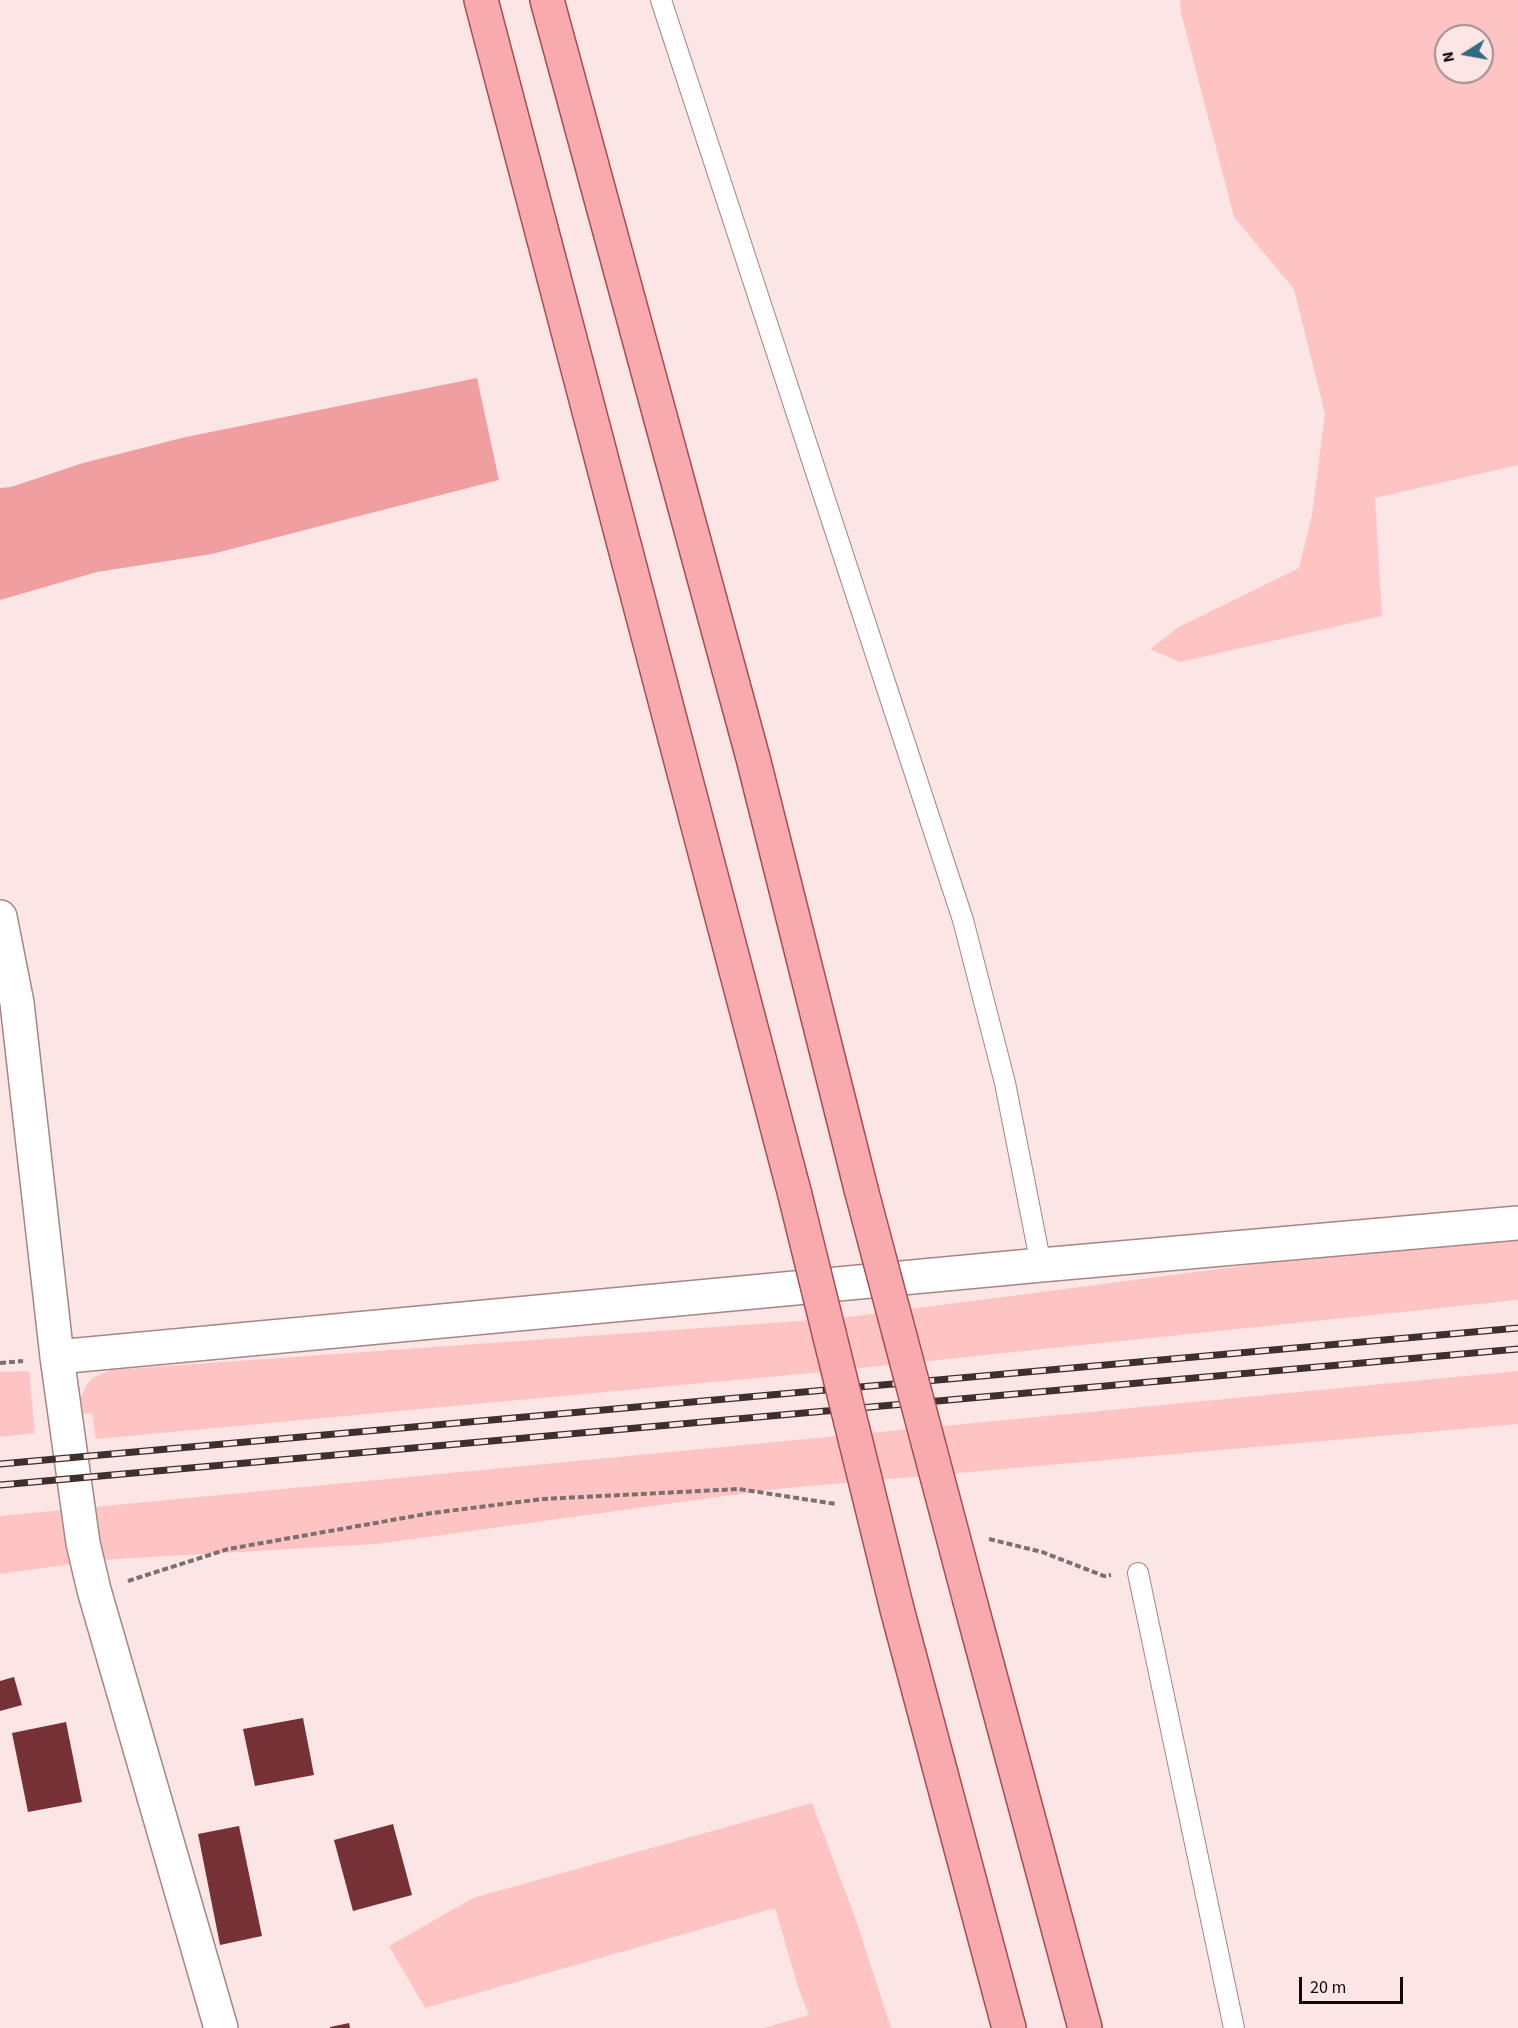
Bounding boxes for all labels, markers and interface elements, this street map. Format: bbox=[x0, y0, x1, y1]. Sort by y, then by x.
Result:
north arrow bbox=[1434, 24, 1494, 84]
text: N bbox=[1436, 50, 1460, 64]
scale bar bbox=[1302, 1965, 1406, 2003]
text: 20 m bbox=[1310, 1975, 1346, 2000]

